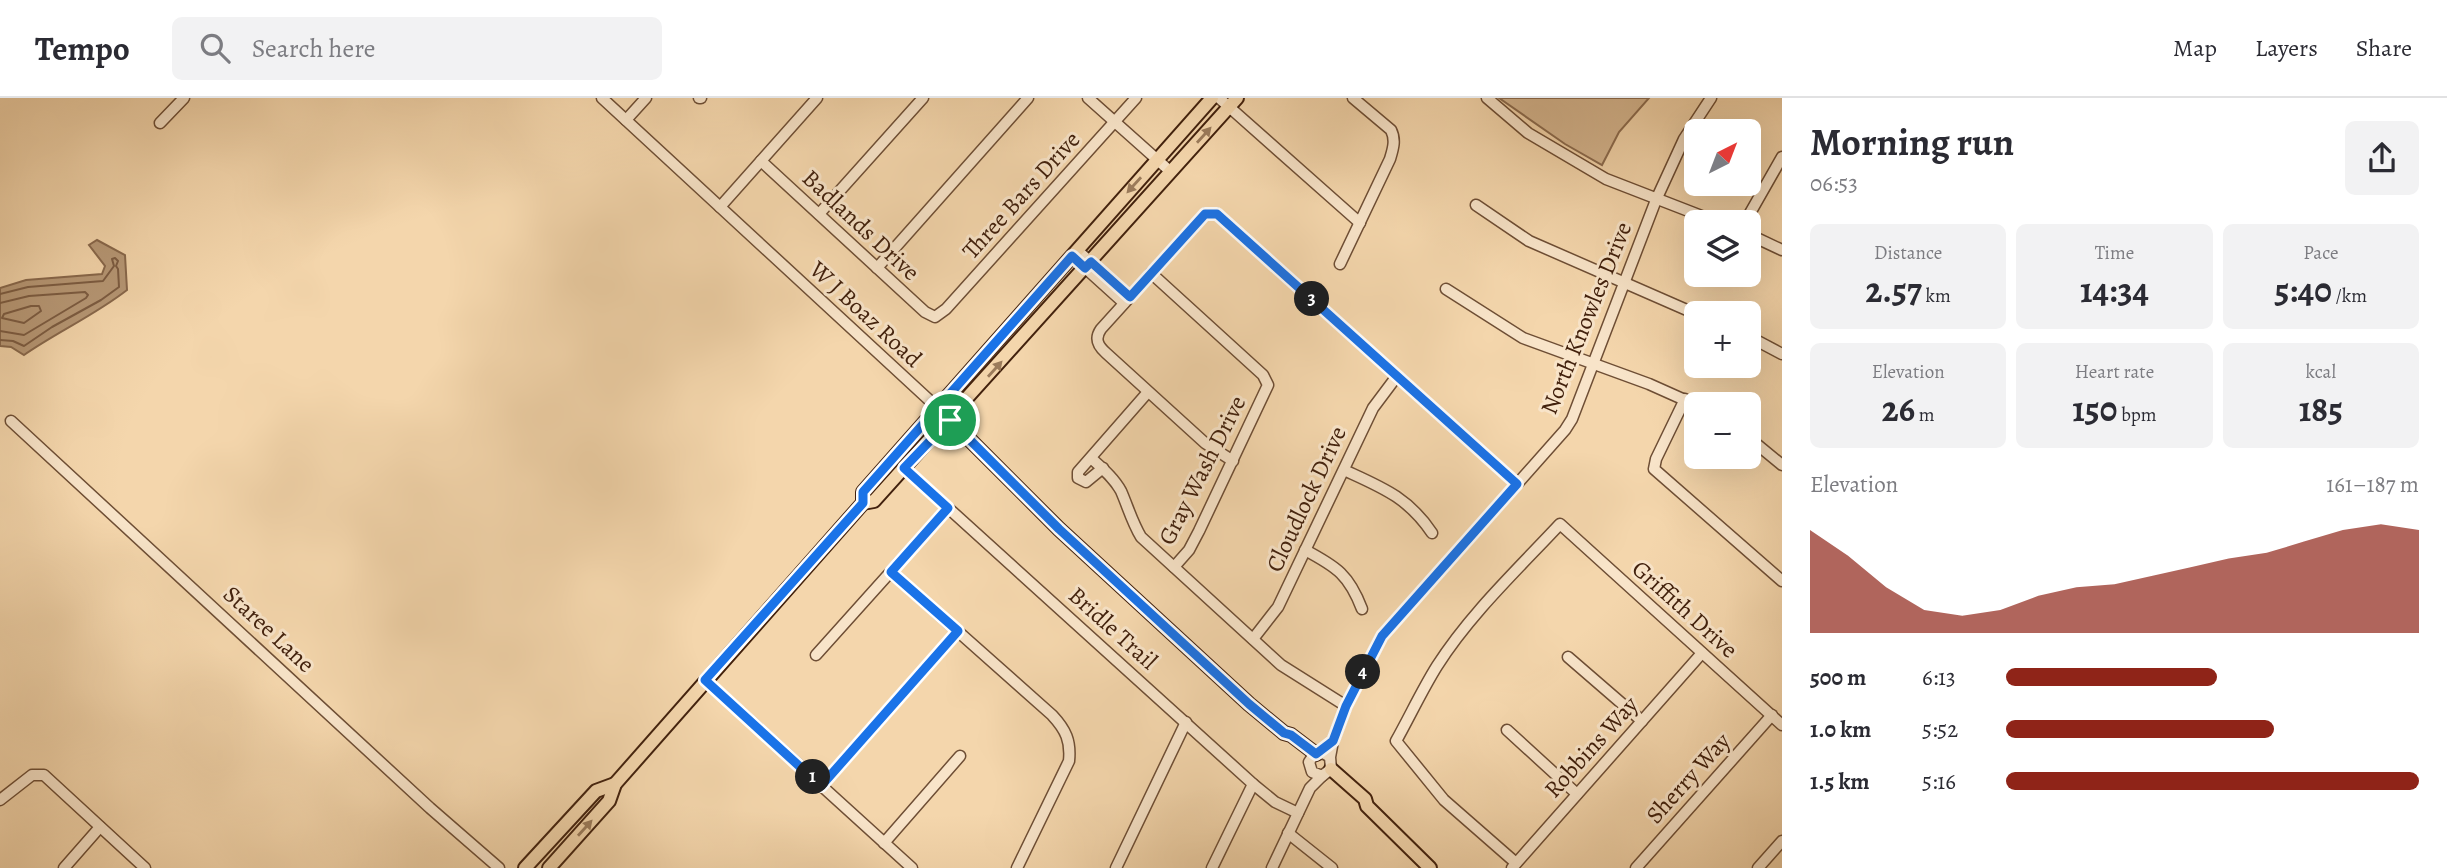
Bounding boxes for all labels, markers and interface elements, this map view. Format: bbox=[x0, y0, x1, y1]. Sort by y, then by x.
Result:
search box bbox=[172, 17, 662, 80]
text: Tempo bbox=[35, 26, 130, 71]
icon: search bbox=[196, 29, 234, 67]
text: Search here bbox=[252, 31, 375, 66]
text: Map bbox=[2173, 32, 2217, 64]
text: Layers bbox=[2255, 32, 2318, 64]
text: Share bbox=[2356, 32, 2412, 64]
text: Morning run bbox=[1810, 116, 2014, 168]
north arrow bbox=[1684, 119, 1760, 196]
map controls bbox=[1684, 119, 1761, 469]
button: share bbox=[2345, 121, 2419, 195]
street label: Three Bars Drive bbox=[955, 124, 1087, 266]
one-way arrow bbox=[1195, 127, 1211, 144]
street label: Badlands Drive bbox=[795, 162, 927, 288]
text: 06:53 bbox=[1810, 168, 1858, 199]
one-way arrow bbox=[1126, 176, 1142, 194]
button: layers bbox=[1684, 210, 1761, 287]
street label: North Knowles Drive bbox=[1533, 217, 1639, 419]
text: Distance bbox=[1874, 240, 1942, 266]
text: Time bbox=[2095, 240, 2134, 266]
text: Pace bbox=[2303, 240, 2338, 266]
street label: W J Boaz Road bbox=[802, 253, 929, 374]
text: 2.57 bbox=[1865, 266, 1922, 314]
text: 14:34 bbox=[2080, 266, 2149, 314]
text: 5:40 bbox=[2275, 266, 2332, 314]
pin: 3 bbox=[1294, 282, 1330, 316]
text: km bbox=[1922, 283, 1951, 309]
text: /km bbox=[2332, 283, 2367, 309]
text: 3 bbox=[1307, 285, 1316, 311]
button: + bbox=[1684, 301, 1761, 378]
text: Elevation bbox=[1872, 359, 1945, 385]
text: Heart rate bbox=[2075, 359, 2154, 385]
text: kcal bbox=[2306, 359, 2336, 385]
one-way arrow bbox=[987, 360, 1003, 378]
text: 26 bbox=[1882, 385, 1915, 433]
text: 150 bbox=[2072, 385, 2117, 433]
text: 185 bbox=[2299, 385, 2343, 433]
pin bbox=[920, 390, 980, 450]
street label: Gray Wash Drive bbox=[1151, 390, 1253, 550]
button: − bbox=[1684, 392, 1761, 469]
icon: arrive bbox=[931, 401, 969, 439]
text: m bbox=[1915, 402, 1935, 428]
text: bpm bbox=[2117, 402, 2157, 428]
street label: Cloudlock Drive bbox=[1258, 421, 1354, 577]
text: Elevation bbox=[1810, 469, 1898, 500]
text: 161–187 m bbox=[2326, 469, 2419, 500]
street label: Griffith Drive bbox=[1625, 553, 1745, 665]
street label: Staree Lane bbox=[216, 578, 322, 680]
street label: Bridle Trail bbox=[1062, 579, 1164, 677]
pin: 4 bbox=[1346, 654, 1380, 690]
text: 4 bbox=[1358, 658, 1367, 684]
text: 500 m bbox=[1810, 662, 1866, 693]
text: 6:13 bbox=[1922, 662, 1956, 693]
street label: Robbins Way bbox=[1537, 689, 1645, 805]
text: 1.0 km bbox=[1810, 714, 1871, 745]
text: 5:52 bbox=[1922, 714, 1958, 745]
street label: Sherry Way bbox=[1639, 725, 1738, 830]
pin: 1 bbox=[796, 760, 830, 794]
text: 1 bbox=[809, 763, 816, 789]
text: 1.5 km bbox=[1810, 766, 1870, 797]
text: 5:16 bbox=[1922, 766, 1956, 797]
one-way arrow bbox=[577, 819, 593, 837]

